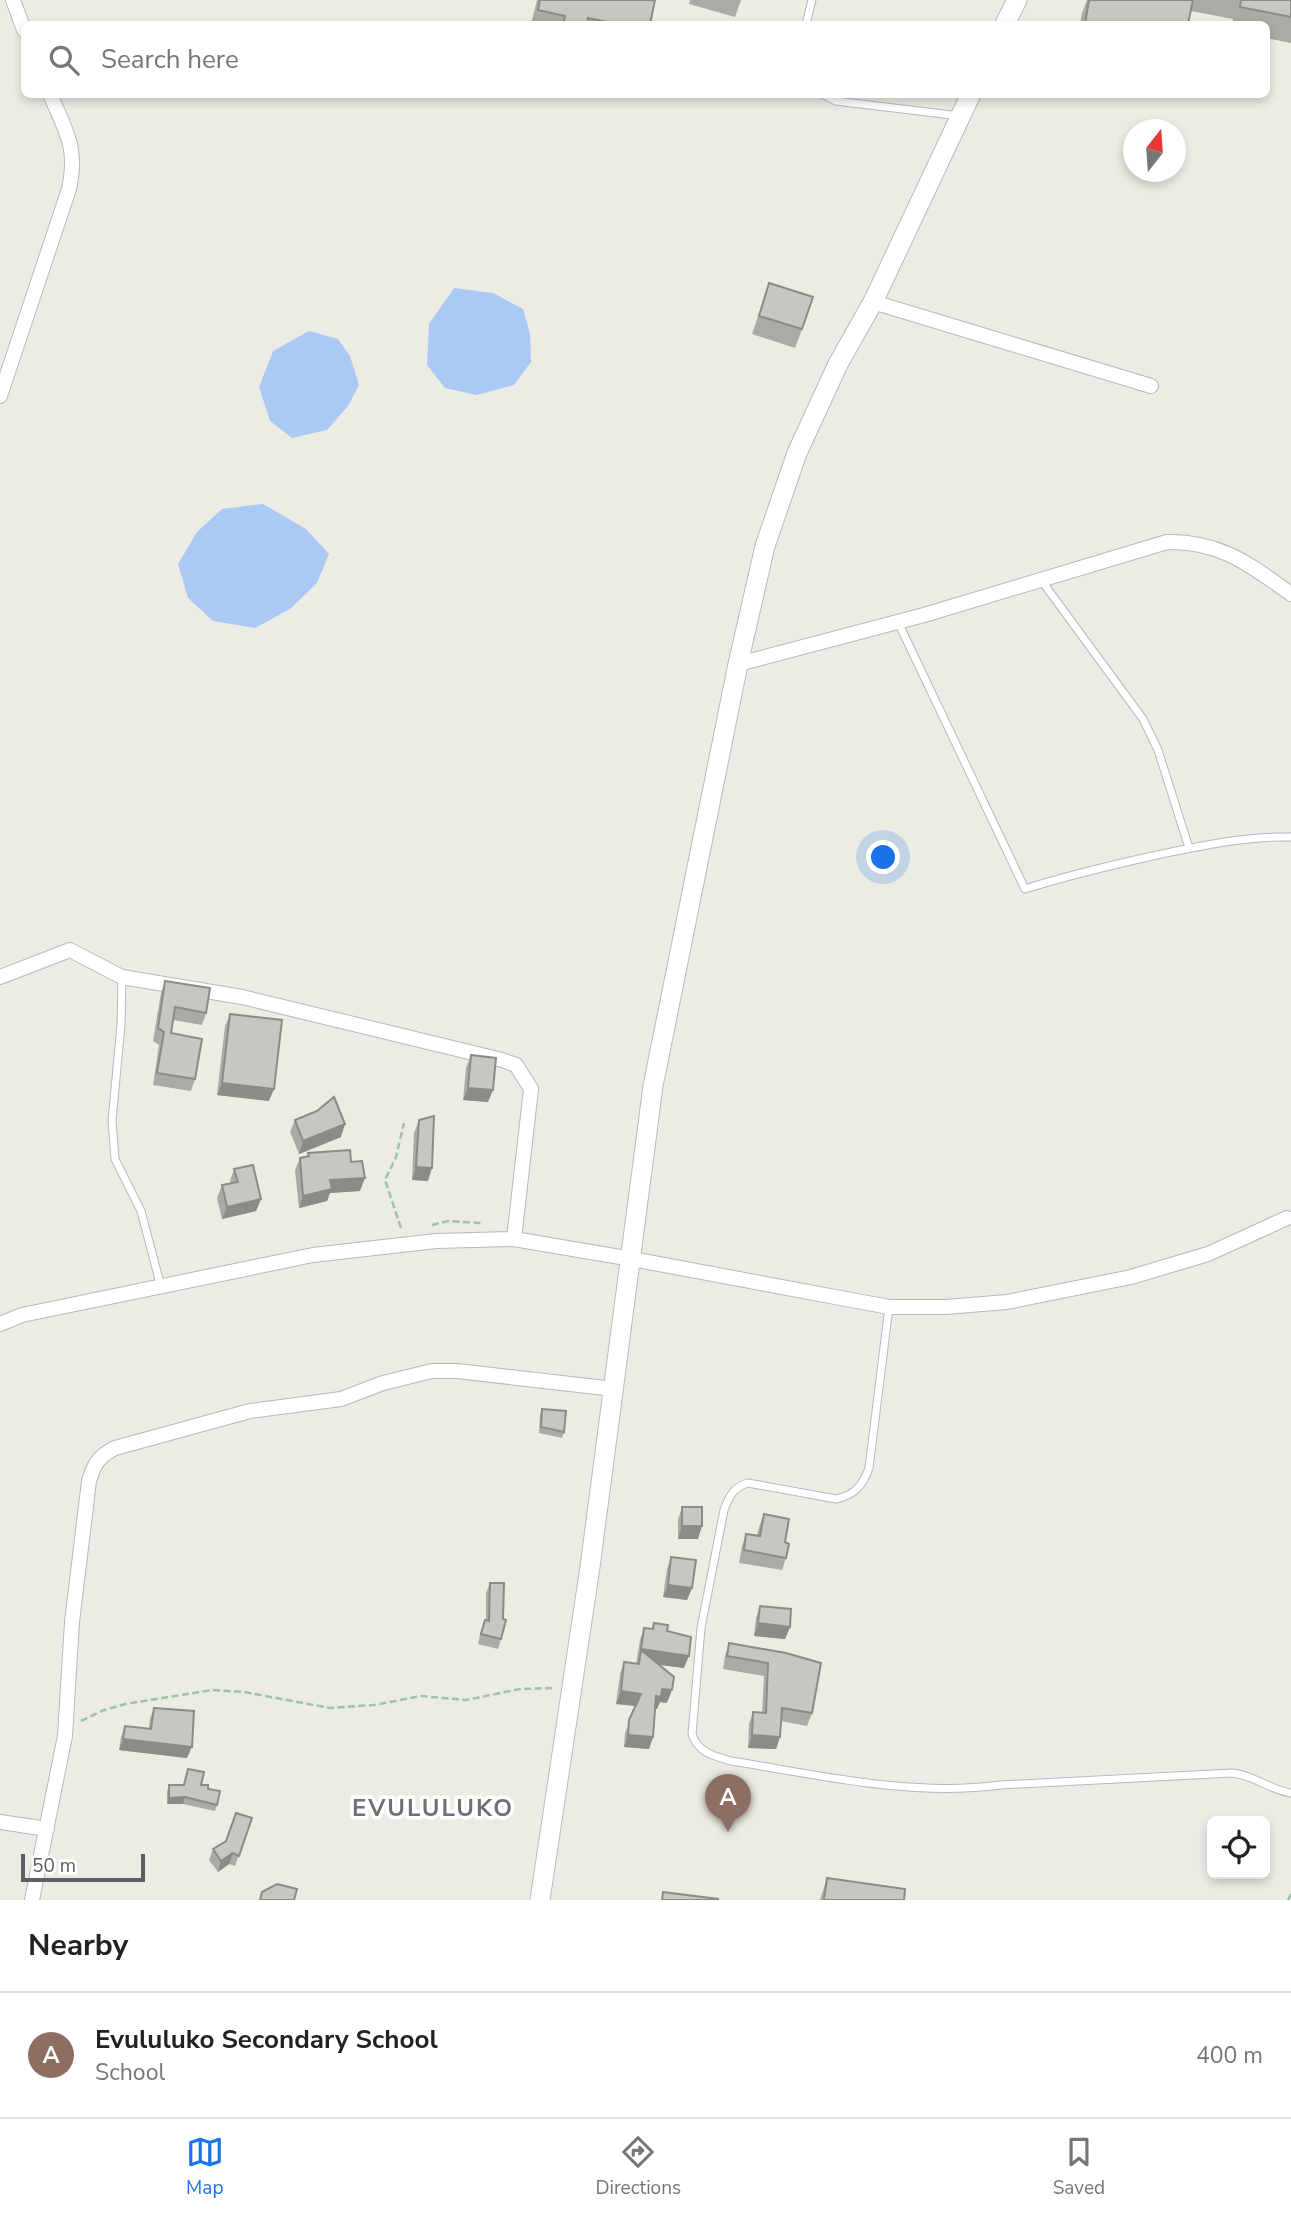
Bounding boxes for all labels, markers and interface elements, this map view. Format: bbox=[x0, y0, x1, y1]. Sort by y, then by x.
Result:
search box bbox=[21, 21, 1270, 98]
icon: search bbox=[45, 41, 83, 79]
text: Search here bbox=[101, 42, 239, 77]
north arrow bbox=[1123, 119, 1186, 182]
your location bbox=[866, 840, 900, 874]
pin: A bbox=[705, 1774, 751, 1832]
district label: EVULULUKO bbox=[352, 1792, 514, 1824]
map controls bbox=[1207, 1816, 1270, 1879]
button: locate bbox=[1207, 1816, 1270, 1879]
scale bar bbox=[21, 1851, 145, 1883]
text: 50 m bbox=[32, 1853, 76, 1879]
text: Nearby bbox=[28, 1925, 128, 1966]
text: Evululuko Secondary School bbox=[95, 2022, 438, 2057]
text: A bbox=[42, 2040, 60, 2071]
text: 400 m bbox=[1196, 2040, 1263, 2071]
text: School bbox=[95, 2057, 165, 2088]
tab: Map bbox=[186, 2133, 224, 2201]
tab: Directions bbox=[595, 2133, 681, 2201]
tab: Saved bbox=[1053, 2133, 1105, 2201]

